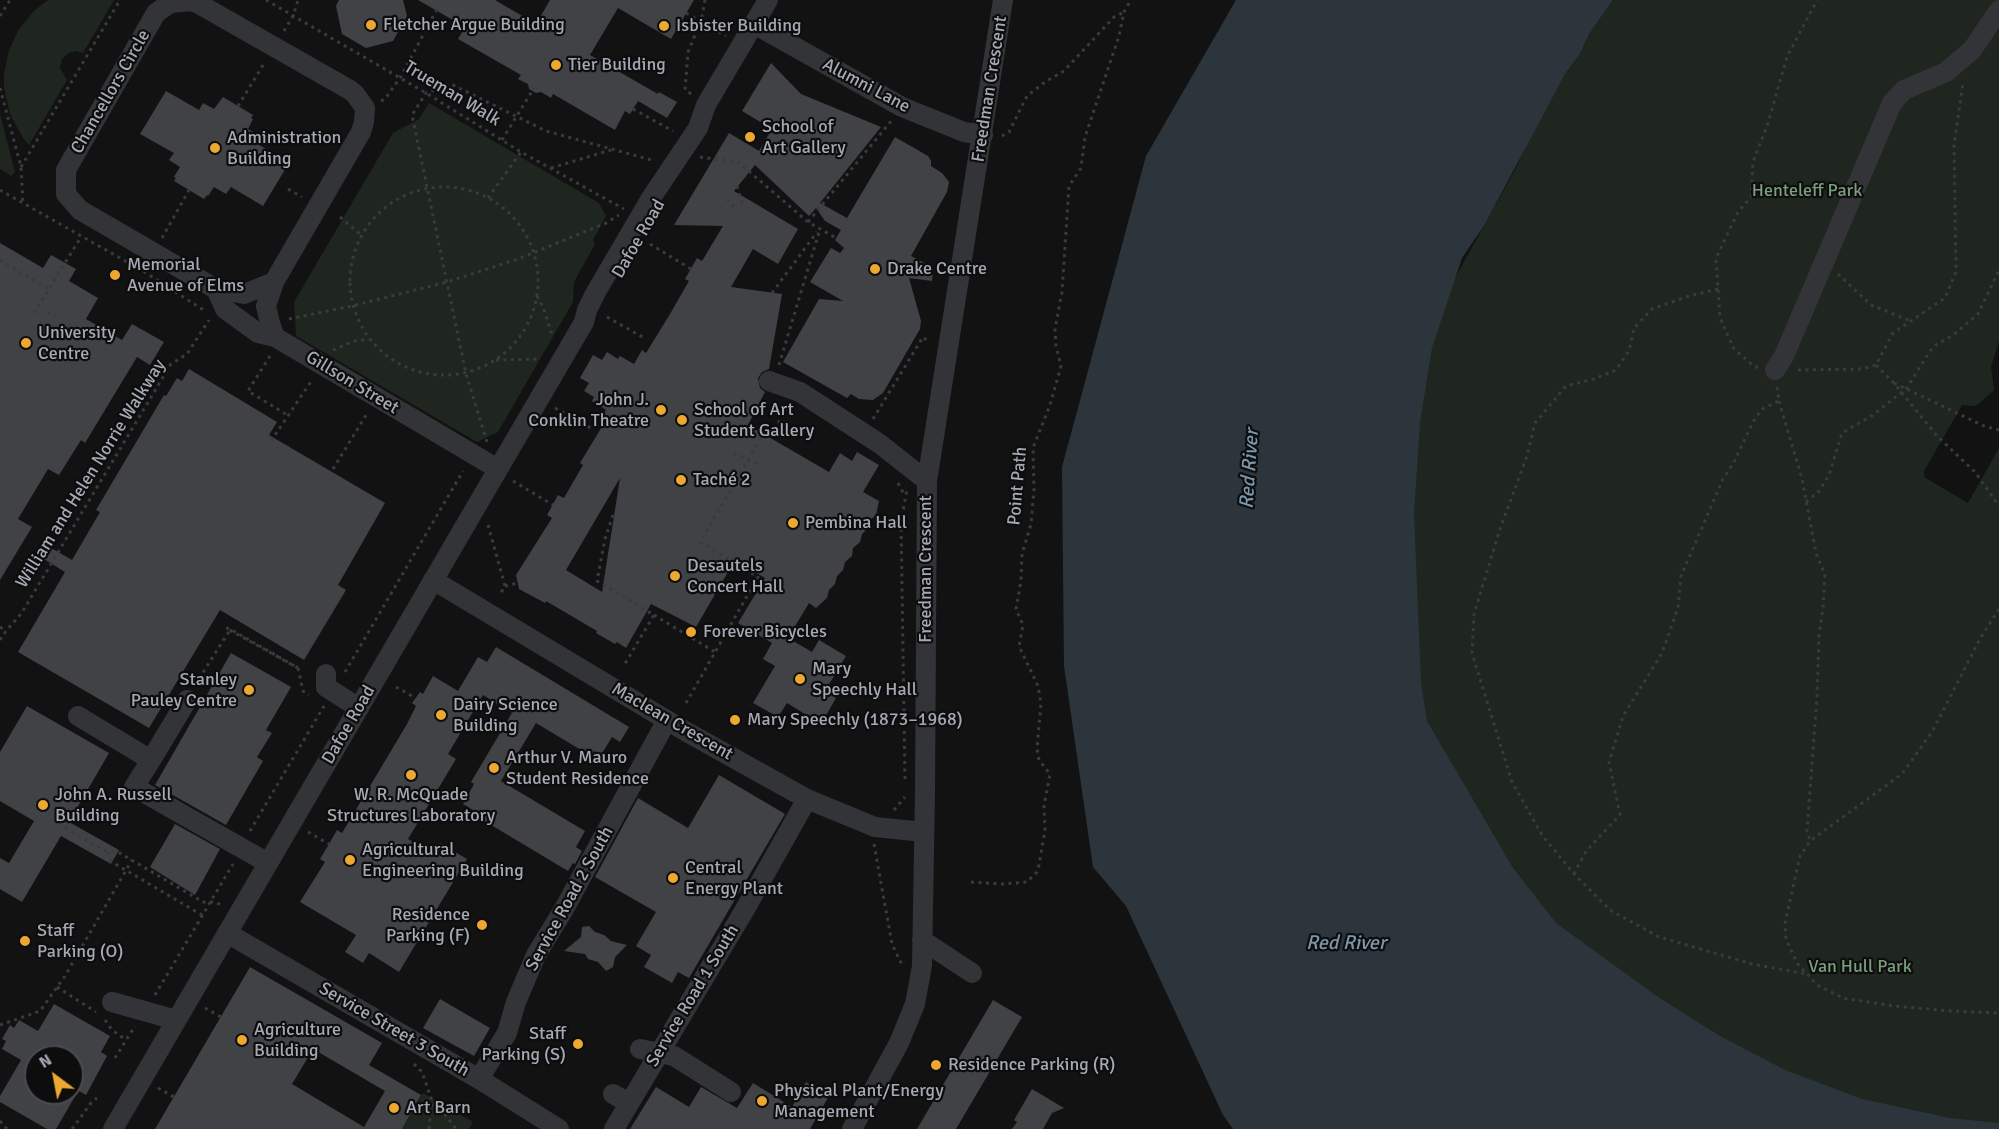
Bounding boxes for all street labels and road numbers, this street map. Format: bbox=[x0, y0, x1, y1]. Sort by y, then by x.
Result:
street label: Freedman Crescent bbox=[968, 14, 1012, 164]
street label: Chancellors Circle bbox=[67, 26, 155, 158]
street label: Alumni Lane bbox=[819, 54, 913, 118]
street label: Trueman Walk bbox=[400, 57, 504, 131]
street label: Dafoe Road bbox=[608, 196, 670, 282]
street label: Gillson Street bbox=[302, 347, 402, 419]
street label: William and Helen Norrie Walkway bbox=[12, 356, 170, 592]
street label: Point Path bbox=[1004, 446, 1032, 526]
street label: Freedman Crescent bbox=[915, 495, 937, 643]
street label: Maclean Crescent bbox=[607, 678, 737, 766]
street label: Dafoe Road bbox=[318, 682, 380, 768]
street label: Service Road 2 South bbox=[521, 823, 619, 975]
street label: Service Road 1 South bbox=[642, 921, 744, 1071]
street label: Service Street 3 South bbox=[315, 978, 473, 1082]

